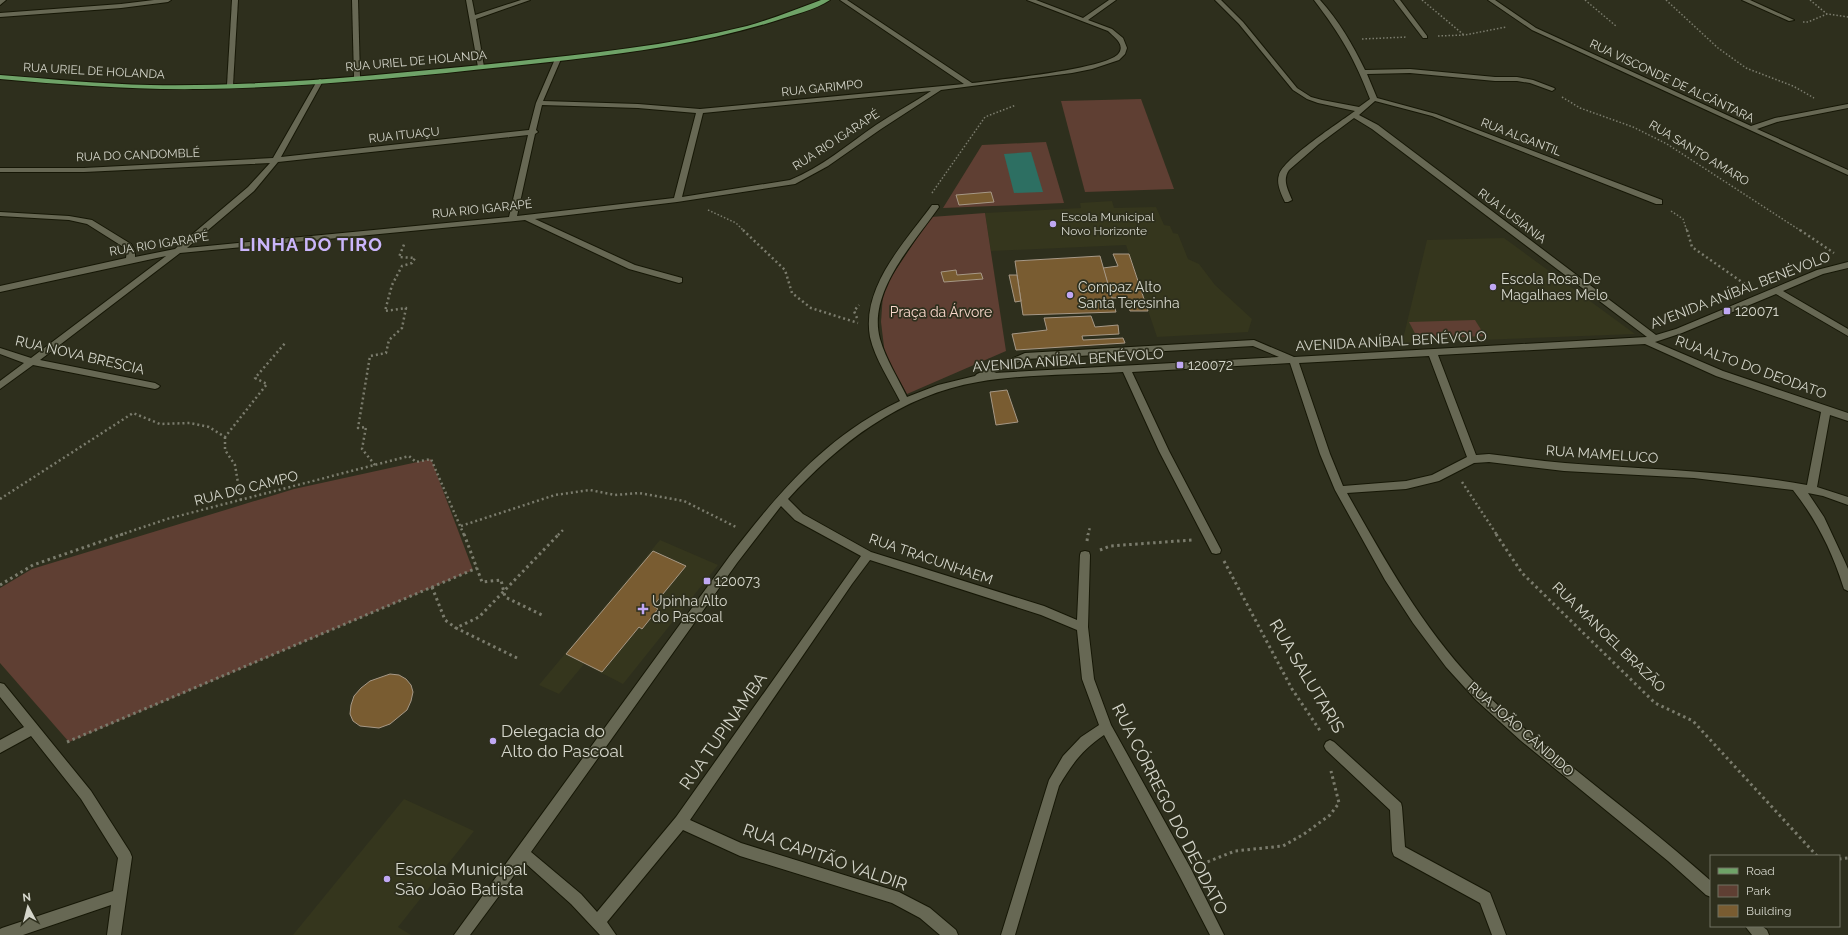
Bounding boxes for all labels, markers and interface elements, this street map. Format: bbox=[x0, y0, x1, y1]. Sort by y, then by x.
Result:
street label: RUA VISCONDE DE ALCÂNTARA bbox=[1587, 37, 1757, 125]
street label: RUA URIEL DE HOLANDA bbox=[345, 48, 487, 74]
street label: RUA URIEL DE HOLANDA bbox=[23, 60, 165, 82]
street label: RUA GARIMPO bbox=[781, 77, 863, 99]
street label: RUA RIO IGARAPÉ bbox=[790, 107, 882, 173]
street label: RUA ALGANTIL bbox=[1479, 115, 1563, 159]
street label: RUA SANTO AMARO bbox=[1646, 118, 1752, 188]
street label: RUA ITUAÇU bbox=[368, 124, 440, 146]
street label: RUA DO CANDOMBLÉ bbox=[76, 146, 200, 164]
street label: RUA LUSIANIA bbox=[1475, 186, 1549, 246]
street label: RUA RIO IGARAPÉ bbox=[431, 197, 533, 221]
place label: Escola Municipal Novo Horizonte bbox=[1061, 210, 1155, 238]
marker: Escola Municipal Novo Horizonte bbox=[1048, 219, 1058, 229]
street label: RUA RIO IGARAPÉ bbox=[108, 229, 210, 259]
district label: LINHA DO TIRO bbox=[239, 234, 383, 255]
street label: AVENIDA ANÍBAL BENÉVOLO bbox=[1647, 247, 1832, 332]
place label: Escola Rosa De Magalhaes Melo bbox=[1501, 271, 1608, 303]
place label: Compaz Alto Santa Teresinha bbox=[1078, 279, 1180, 311]
marker: Escola Rosa De Magalhaes Melo bbox=[1488, 282, 1498, 292]
marker: Compaz Alto Santa Teresinha bbox=[1065, 290, 1075, 300]
park label: Praça da Árvore bbox=[890, 303, 992, 320]
place label: 120071 bbox=[1735, 303, 1779, 319]
marker: 120071 bbox=[1722, 306, 1732, 316]
street label: AVENIDA ANÍBAL BENÉVOLO bbox=[1295, 327, 1487, 354]
street label: RUA NOVA BRESCIA bbox=[14, 332, 147, 378]
street label: RUA ALTO DO DEODATO bbox=[1673, 332, 1829, 402]
street label: AVENIDA ANÍBAL BENÉVOLO bbox=[972, 344, 1164, 375]
place label: 120072 bbox=[1188, 357, 1233, 373]
marker: 120072 bbox=[1175, 360, 1185, 370]
street label: RUA MAMELUCO bbox=[1545, 442, 1659, 466]
street label: RUA DO CAMPO bbox=[192, 467, 300, 509]
street label: RUA TRACUNHAEM bbox=[867, 530, 995, 588]
place label: 120073 bbox=[715, 573, 760, 589]
marker: 120073 bbox=[702, 576, 712, 586]
street label: RUA MANOEL BRAZÃO bbox=[1549, 578, 1670, 695]
place label: Upinha Alto do Pascoal bbox=[652, 593, 727, 625]
marker: Upinha Alto do Pascoal bbox=[637, 603, 649, 615]
street label: RUA SALUTARIS bbox=[1265, 616, 1349, 736]
street label: RUA TUPINAMBA bbox=[675, 668, 771, 793]
street label: RUA JOÃO CÂNDIDO bbox=[1465, 678, 1578, 779]
street label: RUA CÓRREGO DO DEODATO bbox=[1108, 700, 1232, 918]
place label: Delegacia do Alto do Pascoal bbox=[501, 721, 624, 761]
marker: Delegacia do Alto do Pascoal bbox=[488, 736, 498, 746]
street label: RUA CAPITÃO VALDIR bbox=[740, 819, 910, 895]
legend bbox=[1710, 855, 1840, 927]
place label: Escola Municipal São João Batista bbox=[395, 859, 528, 899]
text: Road bbox=[1746, 864, 1775, 878]
marker: Escola Municipal São João Batista bbox=[382, 874, 392, 884]
text: Park bbox=[1746, 884, 1771, 898]
north arrow bbox=[8, 887, 48, 927]
text: N bbox=[22, 891, 32, 905]
text: Building bbox=[1746, 904, 1792, 918]

